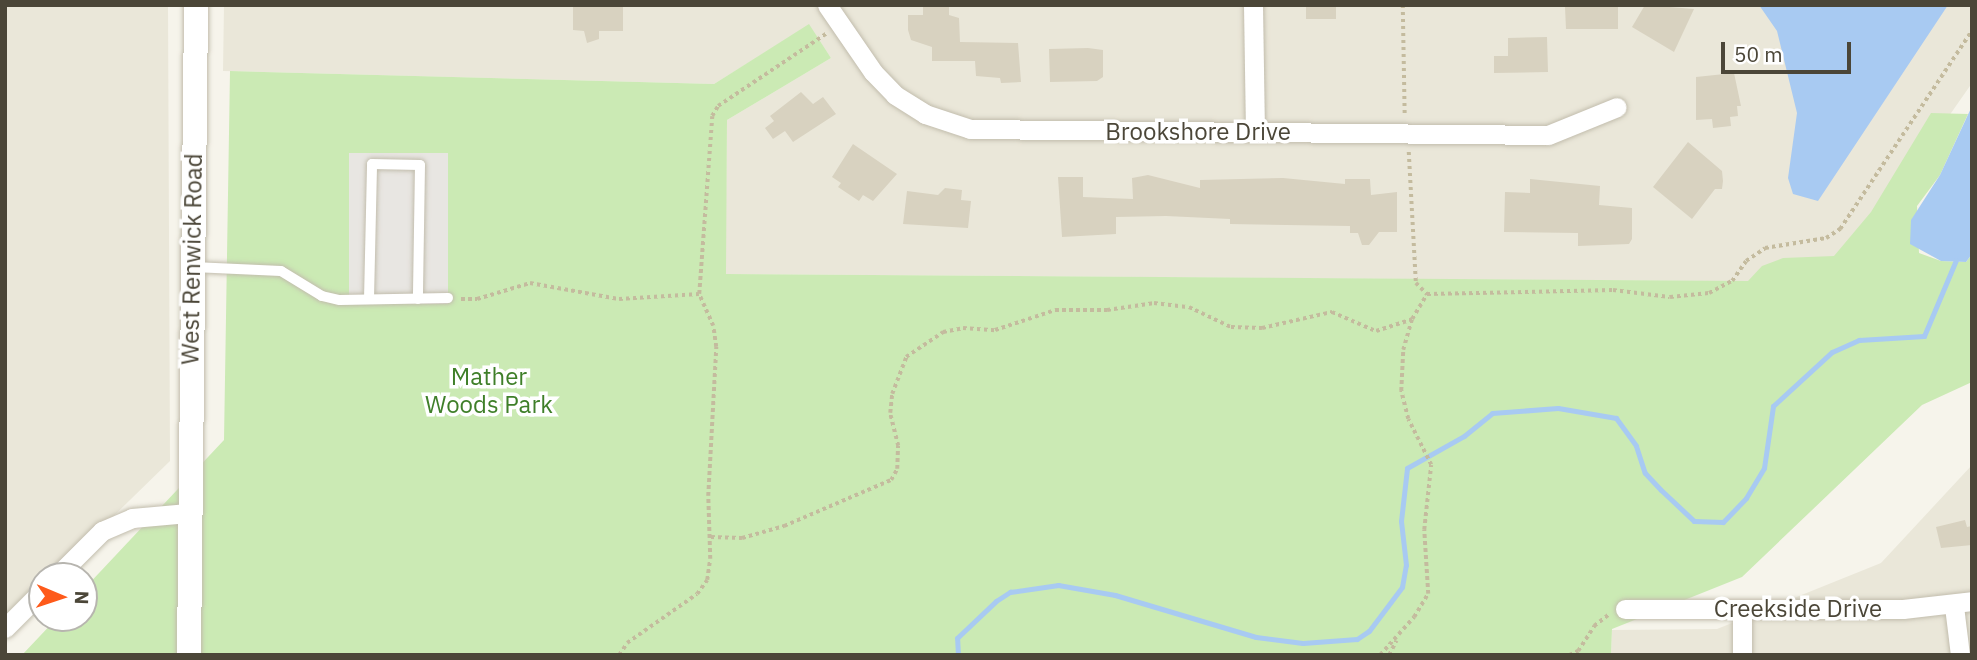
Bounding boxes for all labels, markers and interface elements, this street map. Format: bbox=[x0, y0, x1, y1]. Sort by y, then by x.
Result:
scale bar bbox=[1725, 28, 1854, 72]
text: 50 m bbox=[1734, 40, 1783, 68]
street label: Brookshore Drive bbox=[1105, 118, 1291, 146]
street label: West Renwick Road bbox=[176, 153, 208, 365]
park label: Mather Woods Park bbox=[425, 363, 553, 419]
north arrow bbox=[28, 562, 98, 632]
text: N bbox=[70, 590, 94, 605]
street label: Creekside Drive bbox=[1714, 595, 1882, 623]

